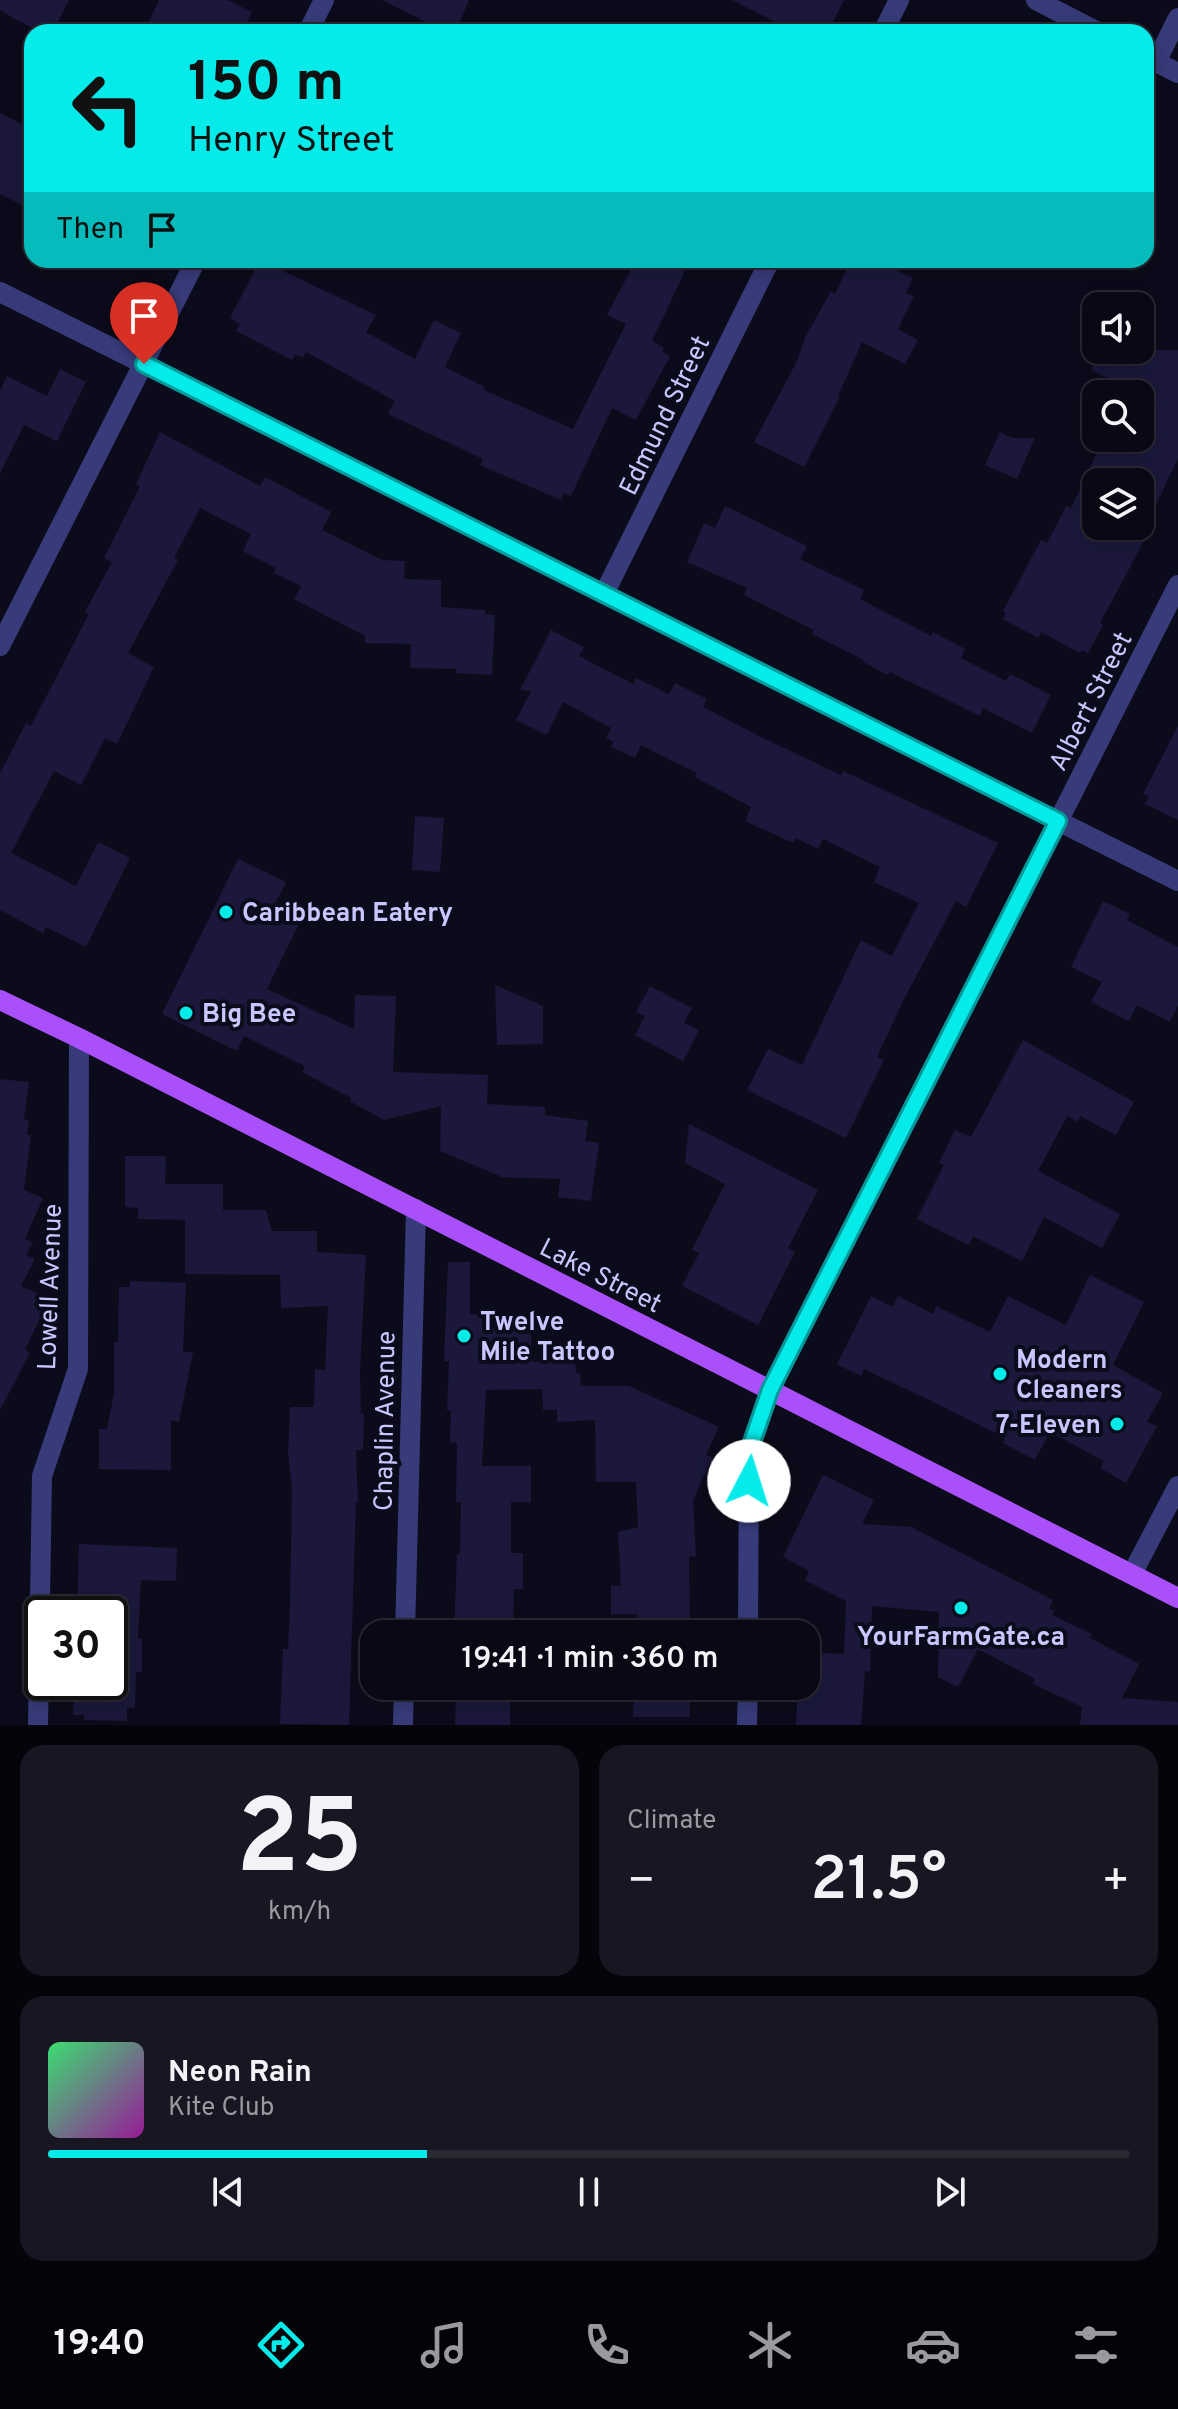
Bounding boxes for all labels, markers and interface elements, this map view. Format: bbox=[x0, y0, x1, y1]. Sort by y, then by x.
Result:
text: 150 m bbox=[188, 50, 344, 120]
icon: left bbox=[56, 56, 160, 160]
text: Henry Street bbox=[188, 119, 395, 165]
icon: arrive bbox=[140, 208, 184, 252]
text: Then bbox=[56, 212, 124, 249]
pin bbox=[110, 282, 178, 364]
map controls bbox=[1082, 292, 1154, 540]
button: sound bbox=[1082, 292, 1154, 364]
icon: arrive bbox=[122, 294, 166, 338]
street label: Edmund Street bbox=[613, 331, 719, 501]
button: search bbox=[1082, 380, 1154, 452]
button: layers bbox=[1082, 468, 1154, 540]
street label: Albert Street bbox=[1043, 627, 1141, 777]
place label: Caribbean Eatery bbox=[242, 898, 453, 931]
marker: Caribbean Eatery bbox=[217, 903, 235, 921]
place label: Big Bee bbox=[202, 999, 296, 1032]
marker: Big Bee bbox=[177, 1004, 195, 1022]
street label: Lowell Avenue bbox=[32, 1203, 71, 1371]
street label: Lake Street bbox=[533, 1232, 667, 1322]
place label: Twelve Mile Tattoo bbox=[480, 1307, 615, 1370]
marker: Twelve Mile Tattoo bbox=[455, 1327, 473, 1345]
street label: Chaplin Avenue bbox=[368, 1331, 405, 1511]
place label: Modern Cleaners bbox=[1016, 1345, 1123, 1408]
marker: Modern Cleaners bbox=[991, 1365, 1009, 1383]
place label: 7-Eleven bbox=[996, 1410, 1101, 1443]
marker: 7-Eleven bbox=[1108, 1415, 1126, 1433]
position arrow bbox=[707, 1439, 791, 1523]
speed limit sign: 30 bbox=[24, 1596, 128, 1700]
marker: YourFarmGate.ca bbox=[952, 1599, 970, 1617]
place label: YourFarmGate.ca bbox=[857, 1622, 1065, 1655]
text: 19:41 · 1 min · 360 m bbox=[461, 1641, 719, 1678]
text: 25 bbox=[236, 1778, 363, 1910]
text: Climate bbox=[627, 1805, 716, 1838]
text: 21.5° bbox=[810, 1845, 947, 1921]
text: − bbox=[627, 1855, 655, 1911]
text: + bbox=[1102, 1855, 1130, 1911]
text: km/h bbox=[268, 1896, 331, 1929]
text: Neon Rain bbox=[168, 2055, 312, 2092]
text: Kite Club bbox=[168, 2092, 274, 2125]
icon: previous bbox=[206, 2170, 250, 2214]
icon: pause bbox=[567, 2170, 611, 2214]
icon: next bbox=[928, 2170, 972, 2214]
icon: directions bbox=[253, 2317, 309, 2373]
icon: music bbox=[416, 2317, 472, 2373]
icon: phone bbox=[579, 2317, 635, 2373]
icon: climate bbox=[742, 2317, 798, 2373]
icon: car bbox=[905, 2317, 961, 2373]
icon: filters bbox=[1068, 2317, 1124, 2373]
text: 19:40 bbox=[54, 2322, 146, 2368]

